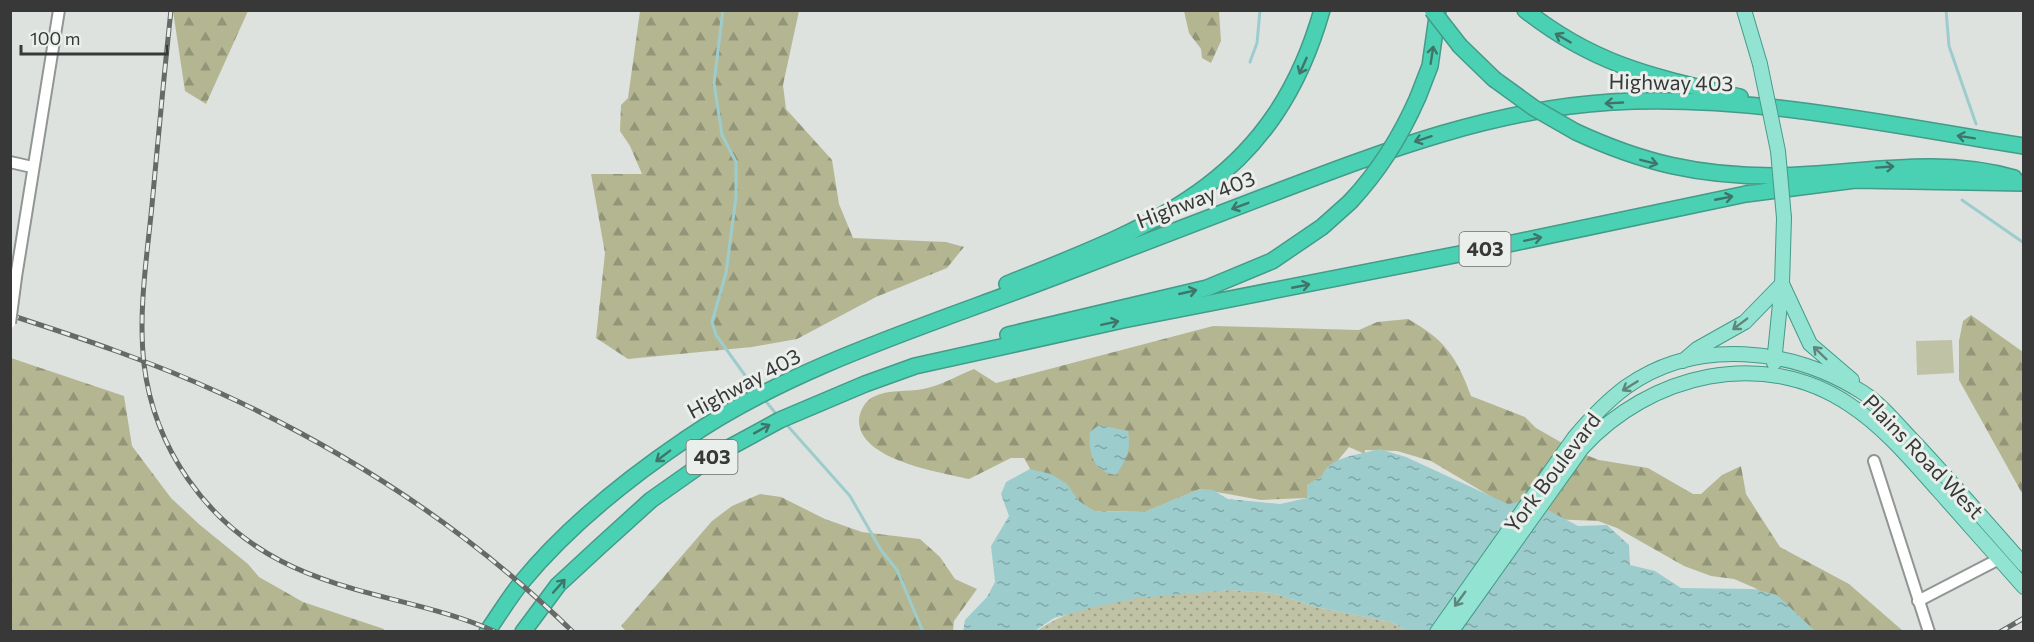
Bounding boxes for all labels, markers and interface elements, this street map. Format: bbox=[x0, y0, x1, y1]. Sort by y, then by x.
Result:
scale bar bbox=[21, 18, 166, 56]
text: 100 m bbox=[30, 27, 80, 49]
one-way arrow bbox=[1555, 32, 1572, 44]
one-way arrow bbox=[1426, 45, 1437, 65]
one-way arrow bbox=[1297, 56, 1308, 74]
street label: Highway 403 bbox=[1608, 68, 1734, 95]
one-way arrow bbox=[1604, 97, 1624, 108]
one-way arrow bbox=[1956, 132, 1976, 143]
one-way arrow bbox=[1414, 134, 1433, 145]
one-way arrow bbox=[1640, 156, 1659, 168]
one-way arrow bbox=[1874, 161, 1894, 172]
street label: Highway 403 bbox=[1133, 165, 1258, 233]
one-way arrow bbox=[1714, 192, 1733, 203]
one-way arrow bbox=[1231, 201, 1250, 212]
road number: 403 bbox=[1460, 232, 1510, 266]
one-way arrow bbox=[1523, 233, 1543, 244]
one-way arrow bbox=[1291, 280, 1310, 291]
one-way arrow bbox=[1178, 286, 1197, 298]
one-way arrow bbox=[1099, 317, 1119, 328]
one-way arrow bbox=[1733, 318, 1749, 330]
street label: Highway 403 bbox=[682, 342, 804, 423]
one-way arrow bbox=[1813, 346, 1828, 361]
one-way arrow bbox=[1622, 380, 1639, 392]
street label: Plains Road West bbox=[1859, 389, 1990, 523]
street label: York Boulevard bbox=[1499, 407, 1605, 537]
one-way arrow bbox=[754, 423, 771, 435]
road number: 403 bbox=[686, 440, 738, 474]
one-way arrow bbox=[655, 450, 671, 462]
one-way arrow bbox=[552, 578, 566, 593]
one-way arrow bbox=[1454, 590, 1466, 606]

